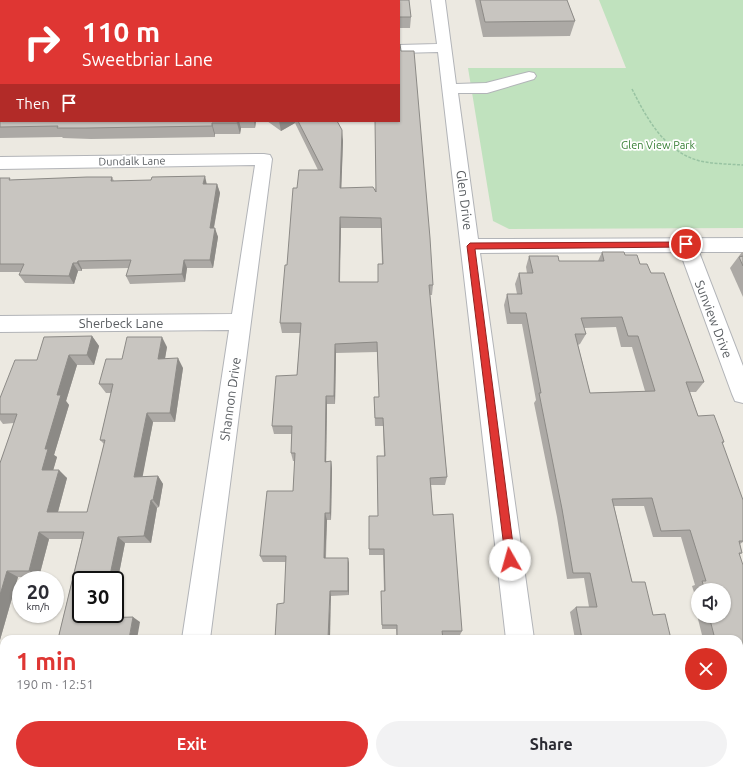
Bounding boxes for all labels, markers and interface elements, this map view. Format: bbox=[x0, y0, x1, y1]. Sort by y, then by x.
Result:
icon: right bbox=[16, 16, 68, 68]
text: 110 m bbox=[82, 16, 160, 47]
text: Sweetbriar Lane bbox=[82, 49, 213, 69]
icon: arrive bbox=[58, 92, 80, 114]
text: Then bbox=[16, 95, 50, 112]
park label: Glen View Park bbox=[621, 139, 695, 151]
street label: Dundalk Lane bbox=[98, 154, 166, 168]
street label: Glen Drive bbox=[454, 169, 476, 231]
pin bbox=[669, 227, 703, 261]
icon: arrive bbox=[675, 233, 697, 255]
street label: Sunview Drive bbox=[693, 278, 735, 360]
street label: Sherbeck Lane bbox=[79, 316, 163, 330]
street label: Shannon Drive bbox=[217, 356, 243, 442]
position arrow bbox=[489, 539, 531, 581]
speed limit sign: 30 bbox=[72, 571, 124, 623]
text: 20 bbox=[27, 580, 49, 603]
map controls bbox=[691, 583, 731, 623]
button: sound bbox=[691, 583, 731, 623]
text: km/h bbox=[26, 601, 50, 612]
text: 1 min bbox=[16, 648, 77, 675]
button: close bbox=[685, 648, 727, 690]
text: 190 m · 12:51 bbox=[16, 677, 94, 691]
button: Exit bbox=[16, 721, 368, 767]
button: Share bbox=[376, 721, 727, 767]

